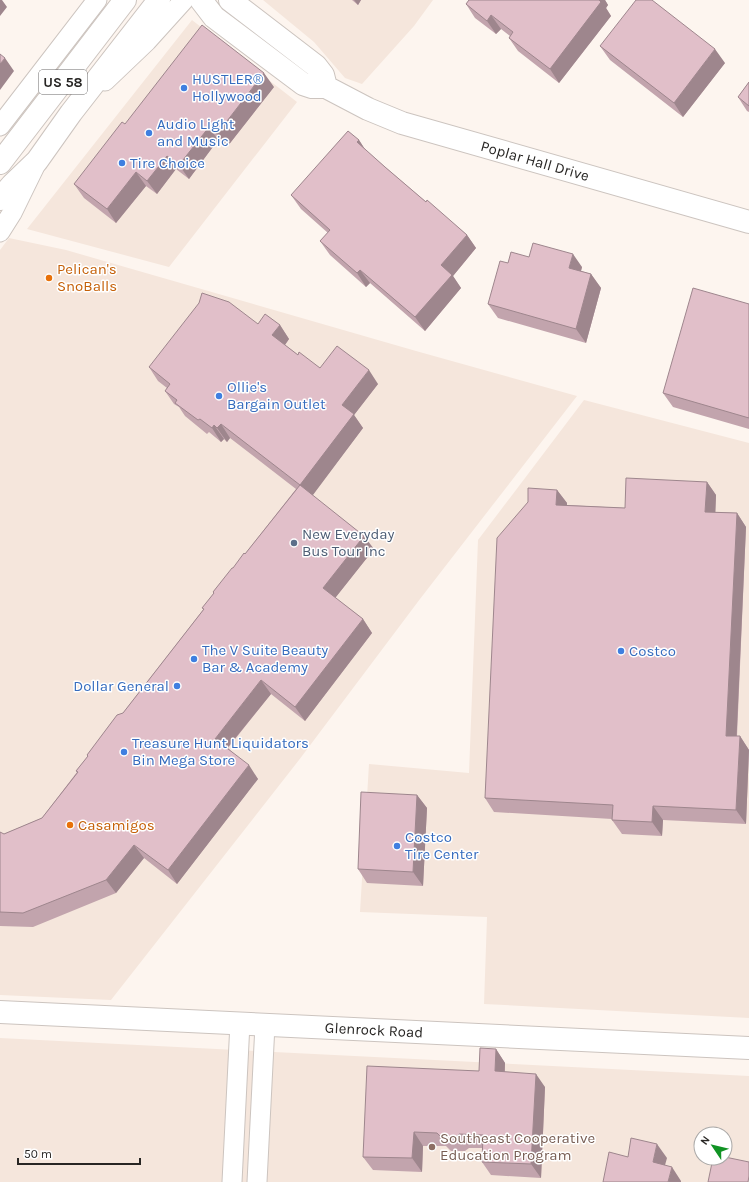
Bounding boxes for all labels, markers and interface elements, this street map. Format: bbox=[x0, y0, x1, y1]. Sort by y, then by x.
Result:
road number: US 58 bbox=[39, 70, 87, 94]
place label: HUSTLER® Hollywood bbox=[192, 70, 263, 105]
marker: HUSTLER® Hollywood bbox=[179, 83, 189, 93]
place label: Audio Light and Music bbox=[157, 115, 235, 150]
marker: Audio Light and Music bbox=[144, 128, 154, 138]
street label: Poplar Hall Drive bbox=[479, 137, 591, 185]
place label: Tire Choice bbox=[130, 154, 205, 172]
marker: Tire Choice bbox=[117, 158, 127, 168]
place label: Pelican's SnoBalls bbox=[57, 260, 117, 295]
marker: Pelican's SnoBalls bbox=[44, 273, 54, 283]
place label: Ollie's Bargain Outlet bbox=[227, 378, 326, 413]
marker: Ollie's Bargain Outlet bbox=[214, 391, 224, 401]
place label: New Everyday Bus Tour Inc bbox=[302, 525, 395, 560]
marker: New Everyday Bus Tour Inc bbox=[289, 538, 299, 548]
place label: The V Suite Beauty Bar & Academy bbox=[202, 641, 328, 676]
place label: Costco bbox=[629, 642, 676, 660]
marker: Costco bbox=[616, 646, 626, 656]
marker: The V Suite Beauty Bar & Academy bbox=[189, 654, 199, 664]
place label: Dollar General bbox=[73, 677, 169, 695]
marker: Dollar General bbox=[172, 681, 182, 691]
place label: Treasure Hunt Liquidators Bin Mega Store bbox=[132, 734, 309, 769]
marker: Treasure Hunt Liquidators Bin Mega Store bbox=[119, 747, 129, 757]
place label: Casamigos bbox=[78, 816, 155, 834]
marker: Casamigos bbox=[65, 820, 75, 830]
place label: Costco Tire Center bbox=[405, 828, 479, 863]
marker: Costco Tire Center bbox=[392, 841, 402, 851]
street label: Glenrock Road bbox=[324, 1018, 424, 1042]
north arrow bbox=[693, 1126, 733, 1166]
place label: Southeast Cooperative Education Program bbox=[440, 1129, 595, 1164]
text: N bbox=[698, 1134, 713, 1148]
scale bar bbox=[18, 1140, 140, 1166]
marker: Southeast Cooperative Education Program bbox=[427, 1142, 437, 1152]
text: 50 m bbox=[24, 1147, 52, 1161]

